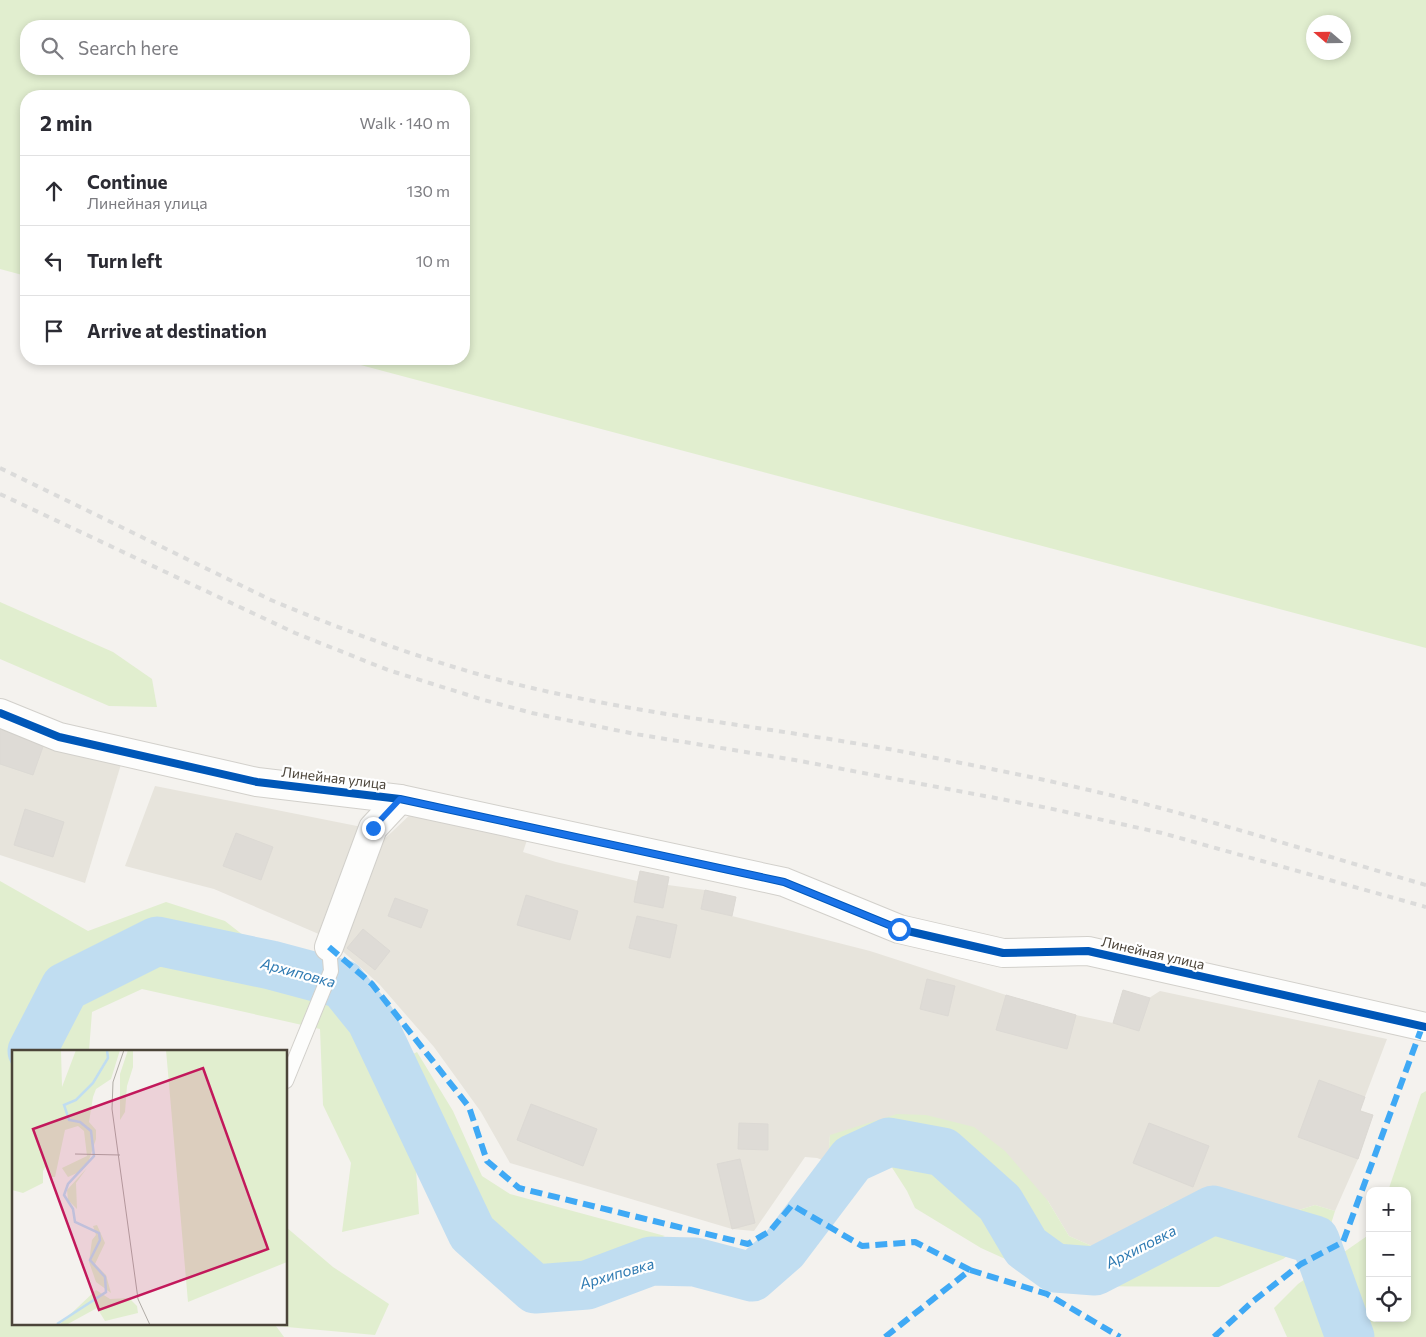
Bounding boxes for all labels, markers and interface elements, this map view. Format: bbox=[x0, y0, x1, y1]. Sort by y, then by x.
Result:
north arrow bbox=[1306, 15, 1351, 60]
search box bbox=[20, 20, 470, 75]
icon: search bbox=[38, 34, 66, 62]
text: Search here bbox=[78, 36, 178, 59]
text: 2 min bbox=[40, 110, 92, 135]
text: Walk · 140 m bbox=[360, 113, 450, 132]
text: Continue bbox=[87, 170, 167, 193]
icon: ahead bbox=[40, 177, 68, 205]
text: 130 m bbox=[407, 181, 450, 200]
text: Линейная улица bbox=[87, 193, 208, 212]
icon: left bbox=[40, 247, 68, 275]
text: Turn left bbox=[87, 249, 162, 272]
text: 10 m bbox=[416, 251, 450, 270]
icon: arrive bbox=[40, 317, 68, 345]
text: Arrive at destination bbox=[87, 319, 267, 342]
street label: Линейная улица bbox=[281, 763, 387, 792]
route end bbox=[362, 817, 385, 840]
route start bbox=[888, 918, 911, 941]
street label: Линейная улица bbox=[1100, 932, 1206, 973]
water label: Архиповка bbox=[258, 953, 338, 991]
inset map bbox=[12, 1050, 288, 1324]
map controls bbox=[1366, 1187, 1411, 1322]
button: + bbox=[1366, 1187, 1411, 1232]
water label: Архиповка bbox=[1101, 1221, 1179, 1272]
button: − bbox=[1366, 1232, 1411, 1277]
water label: Архиповка bbox=[576, 1254, 656, 1293]
button: locate bbox=[1366, 1277, 1411, 1322]

